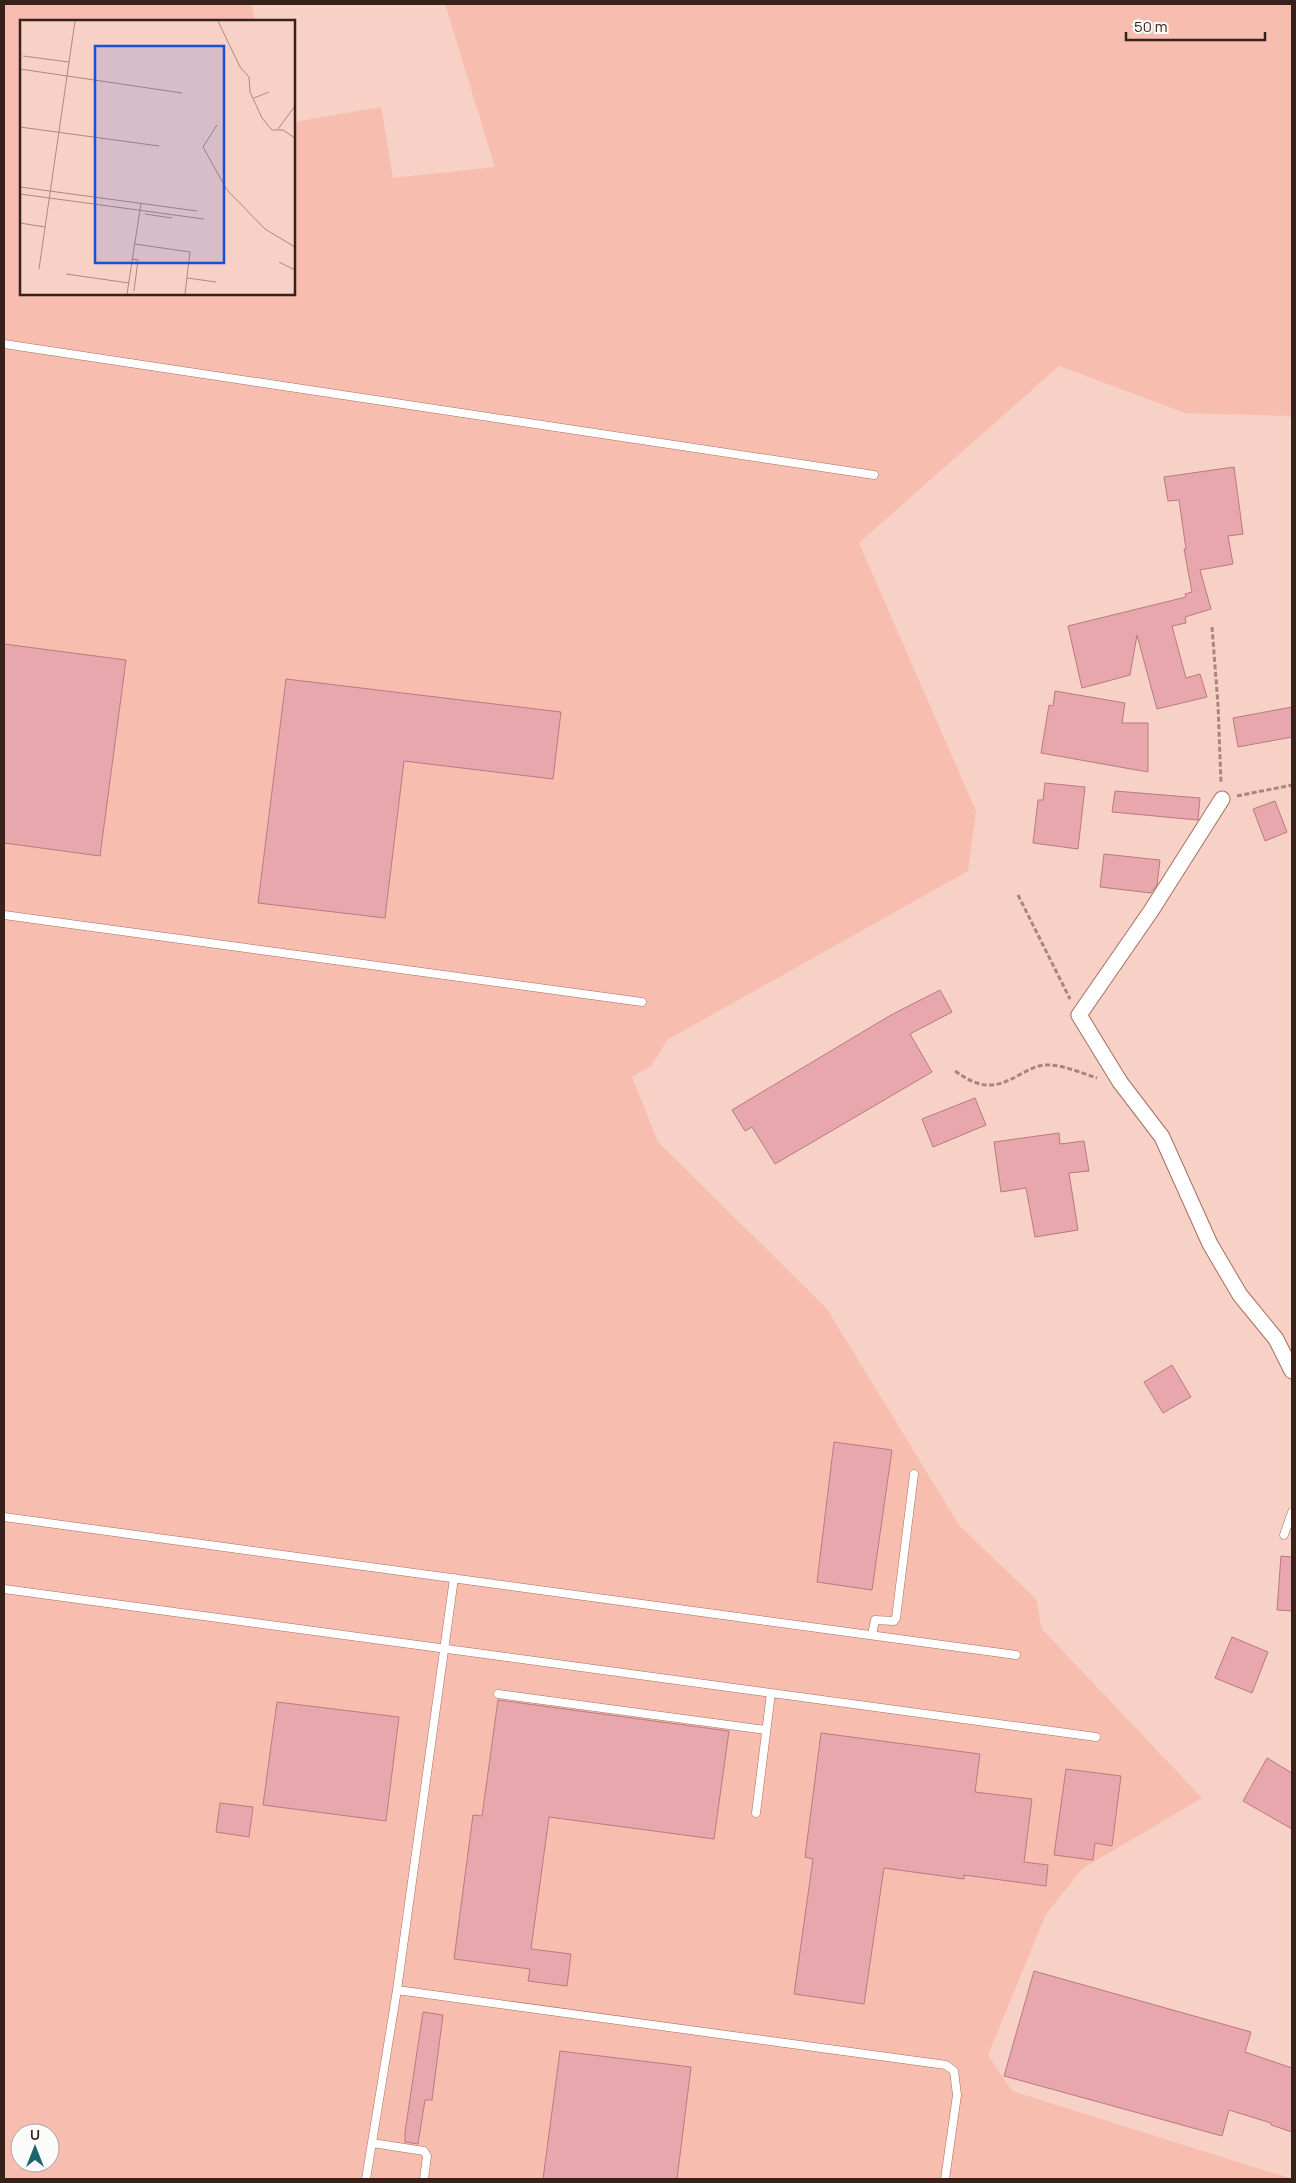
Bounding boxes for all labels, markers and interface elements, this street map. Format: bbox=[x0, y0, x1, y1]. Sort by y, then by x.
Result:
scale bar bbox=[1126, 10, 1265, 42]
text: 50 m bbox=[1134, 16, 1168, 37]
inset map bbox=[20, 20, 295, 295]
north arrow bbox=[10, 2123, 60, 2173]
text: U bbox=[30, 2125, 40, 2144]

